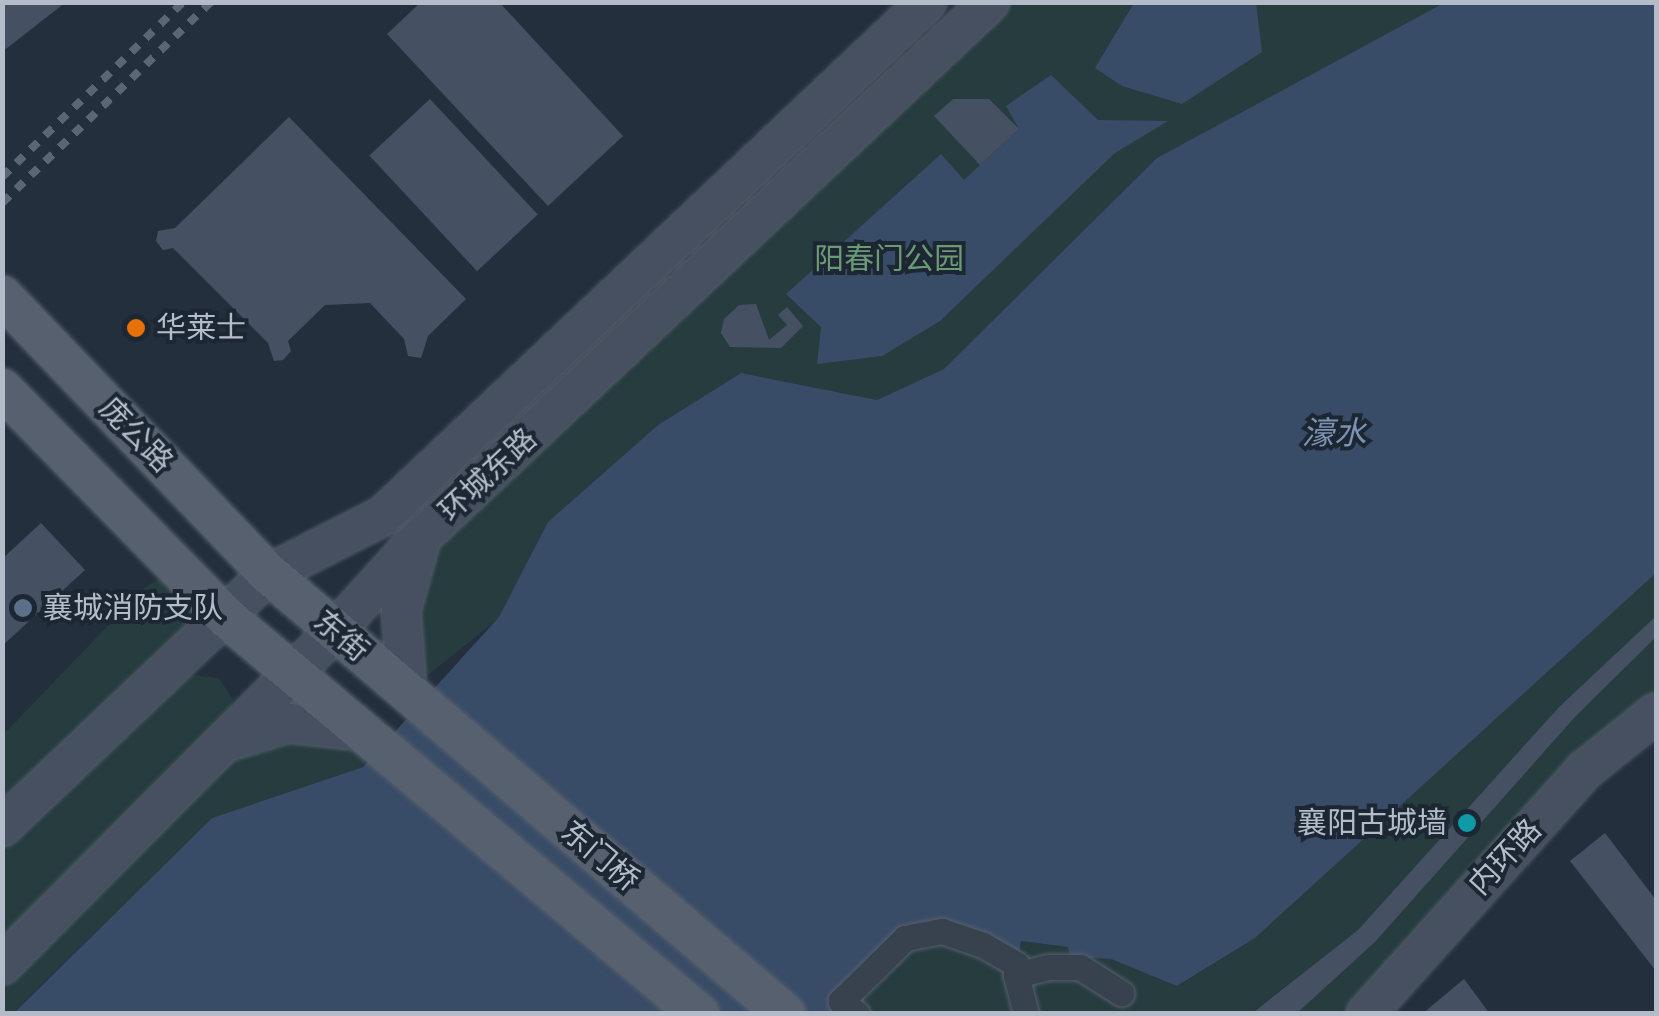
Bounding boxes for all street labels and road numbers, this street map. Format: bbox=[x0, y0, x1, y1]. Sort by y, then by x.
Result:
street label: 庞公路 bbox=[92, 390, 180, 480]
street label: 环城东路 bbox=[432, 421, 544, 529]
street label: 东街 bbox=[306, 603, 376, 669]
street label: 内环路 bbox=[1461, 812, 1549, 902]
street label: 东门桥 bbox=[554, 813, 646, 899]

